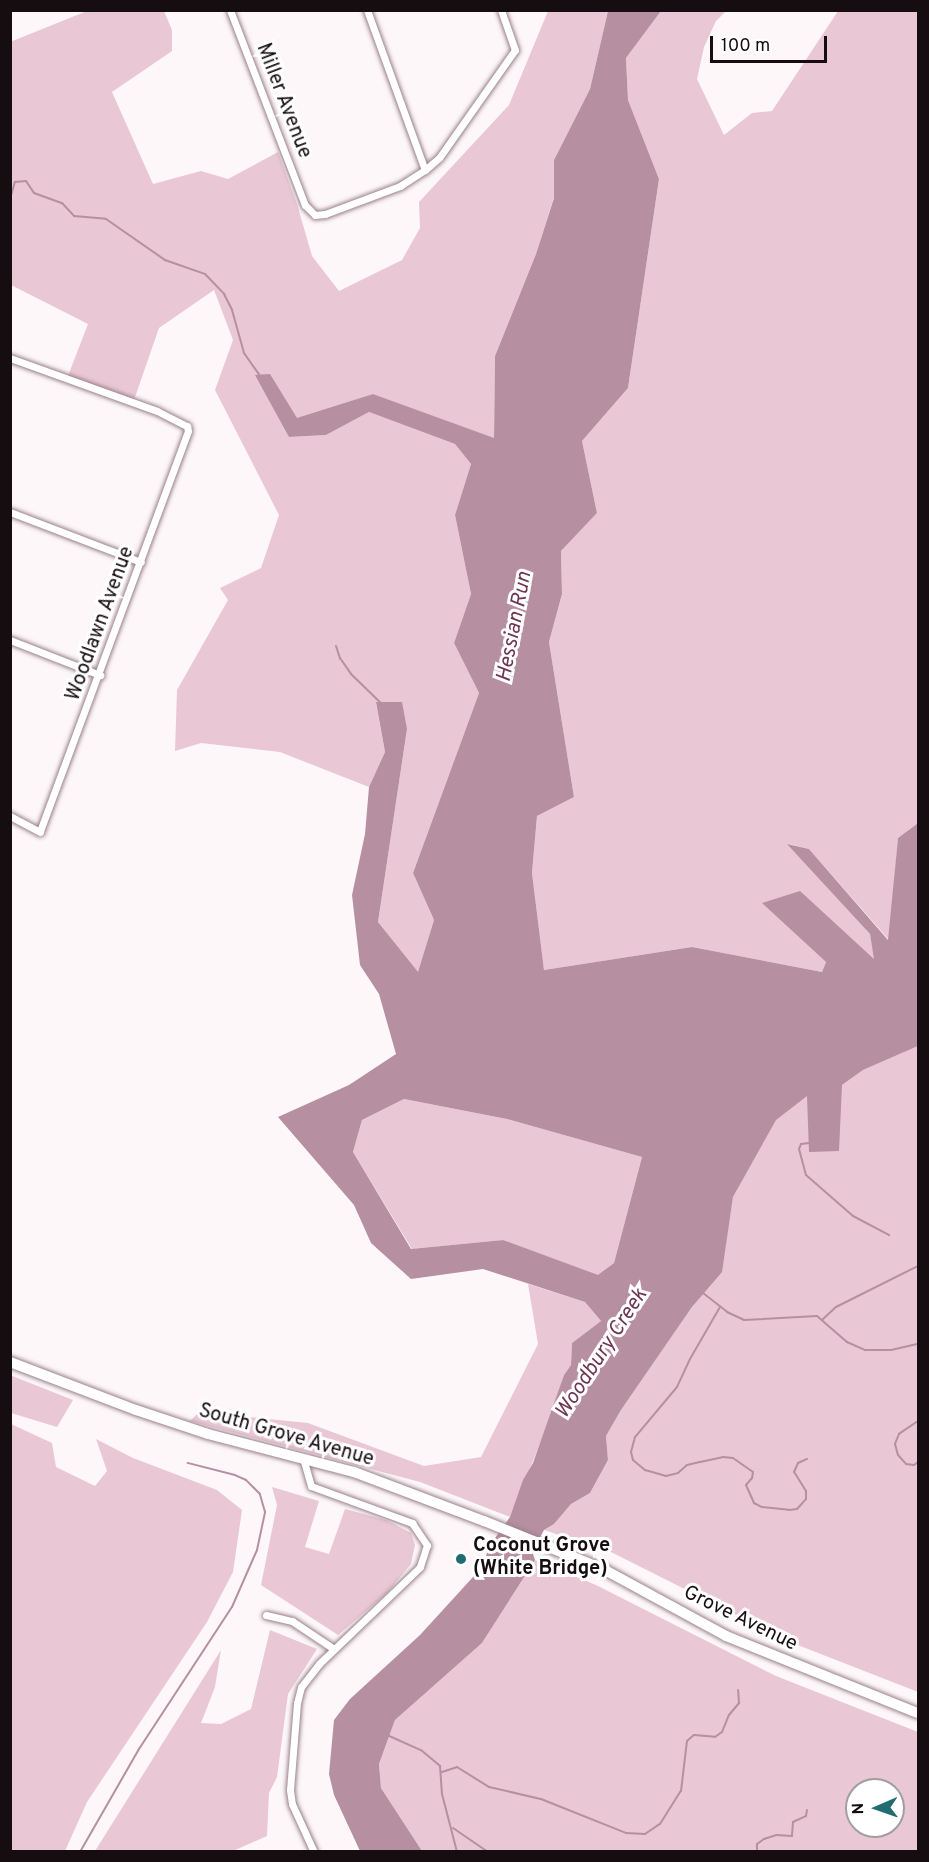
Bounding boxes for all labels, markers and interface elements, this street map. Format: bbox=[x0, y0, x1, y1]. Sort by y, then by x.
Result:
scale bar bbox=[713, 24, 830, 62]
text: 100 m bbox=[721, 35, 770, 58]
street label: Miller Avenue bbox=[250, 40, 316, 162]
street label: Woodlawn Avenue bbox=[62, 543, 140, 705]
water label: Hessian Run bbox=[492, 570, 538, 684]
water label: Woodbury Creek bbox=[551, 1284, 653, 1424]
street label: South Grove Avenue bbox=[195, 1399, 377, 1473]
place label: Coconut Grove (White Bridge) bbox=[473, 1535, 610, 1582]
marker: Coconut Grove (White Bridge) bbox=[454, 1552, 468, 1566]
street label: Grove Avenue bbox=[679, 1581, 801, 1657]
north arrow bbox=[845, 1778, 905, 1838]
text: N bbox=[849, 1802, 869, 1815]

